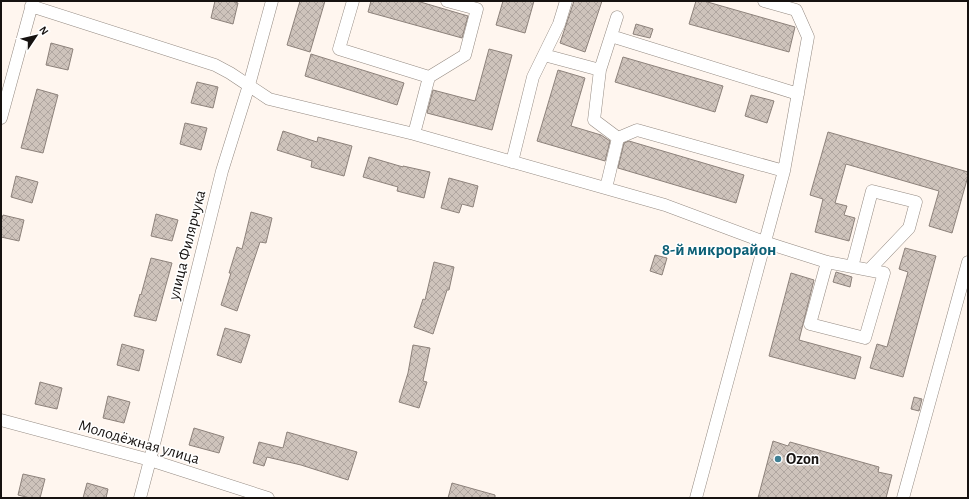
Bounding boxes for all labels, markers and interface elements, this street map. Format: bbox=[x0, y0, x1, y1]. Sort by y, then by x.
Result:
north arrow bbox=[16, 16, 56, 56]
text: N bbox=[37, 24, 50, 37]
street label: улица Филярчука bbox=[165, 189, 209, 303]
district label: 8-й микрорайон bbox=[662, 241, 776, 258]
street label: Молодёжная улица bbox=[76, 417, 201, 468]
place label: Ozon bbox=[786, 451, 819, 467]
marker: Ozon bbox=[773, 454, 783, 464]

